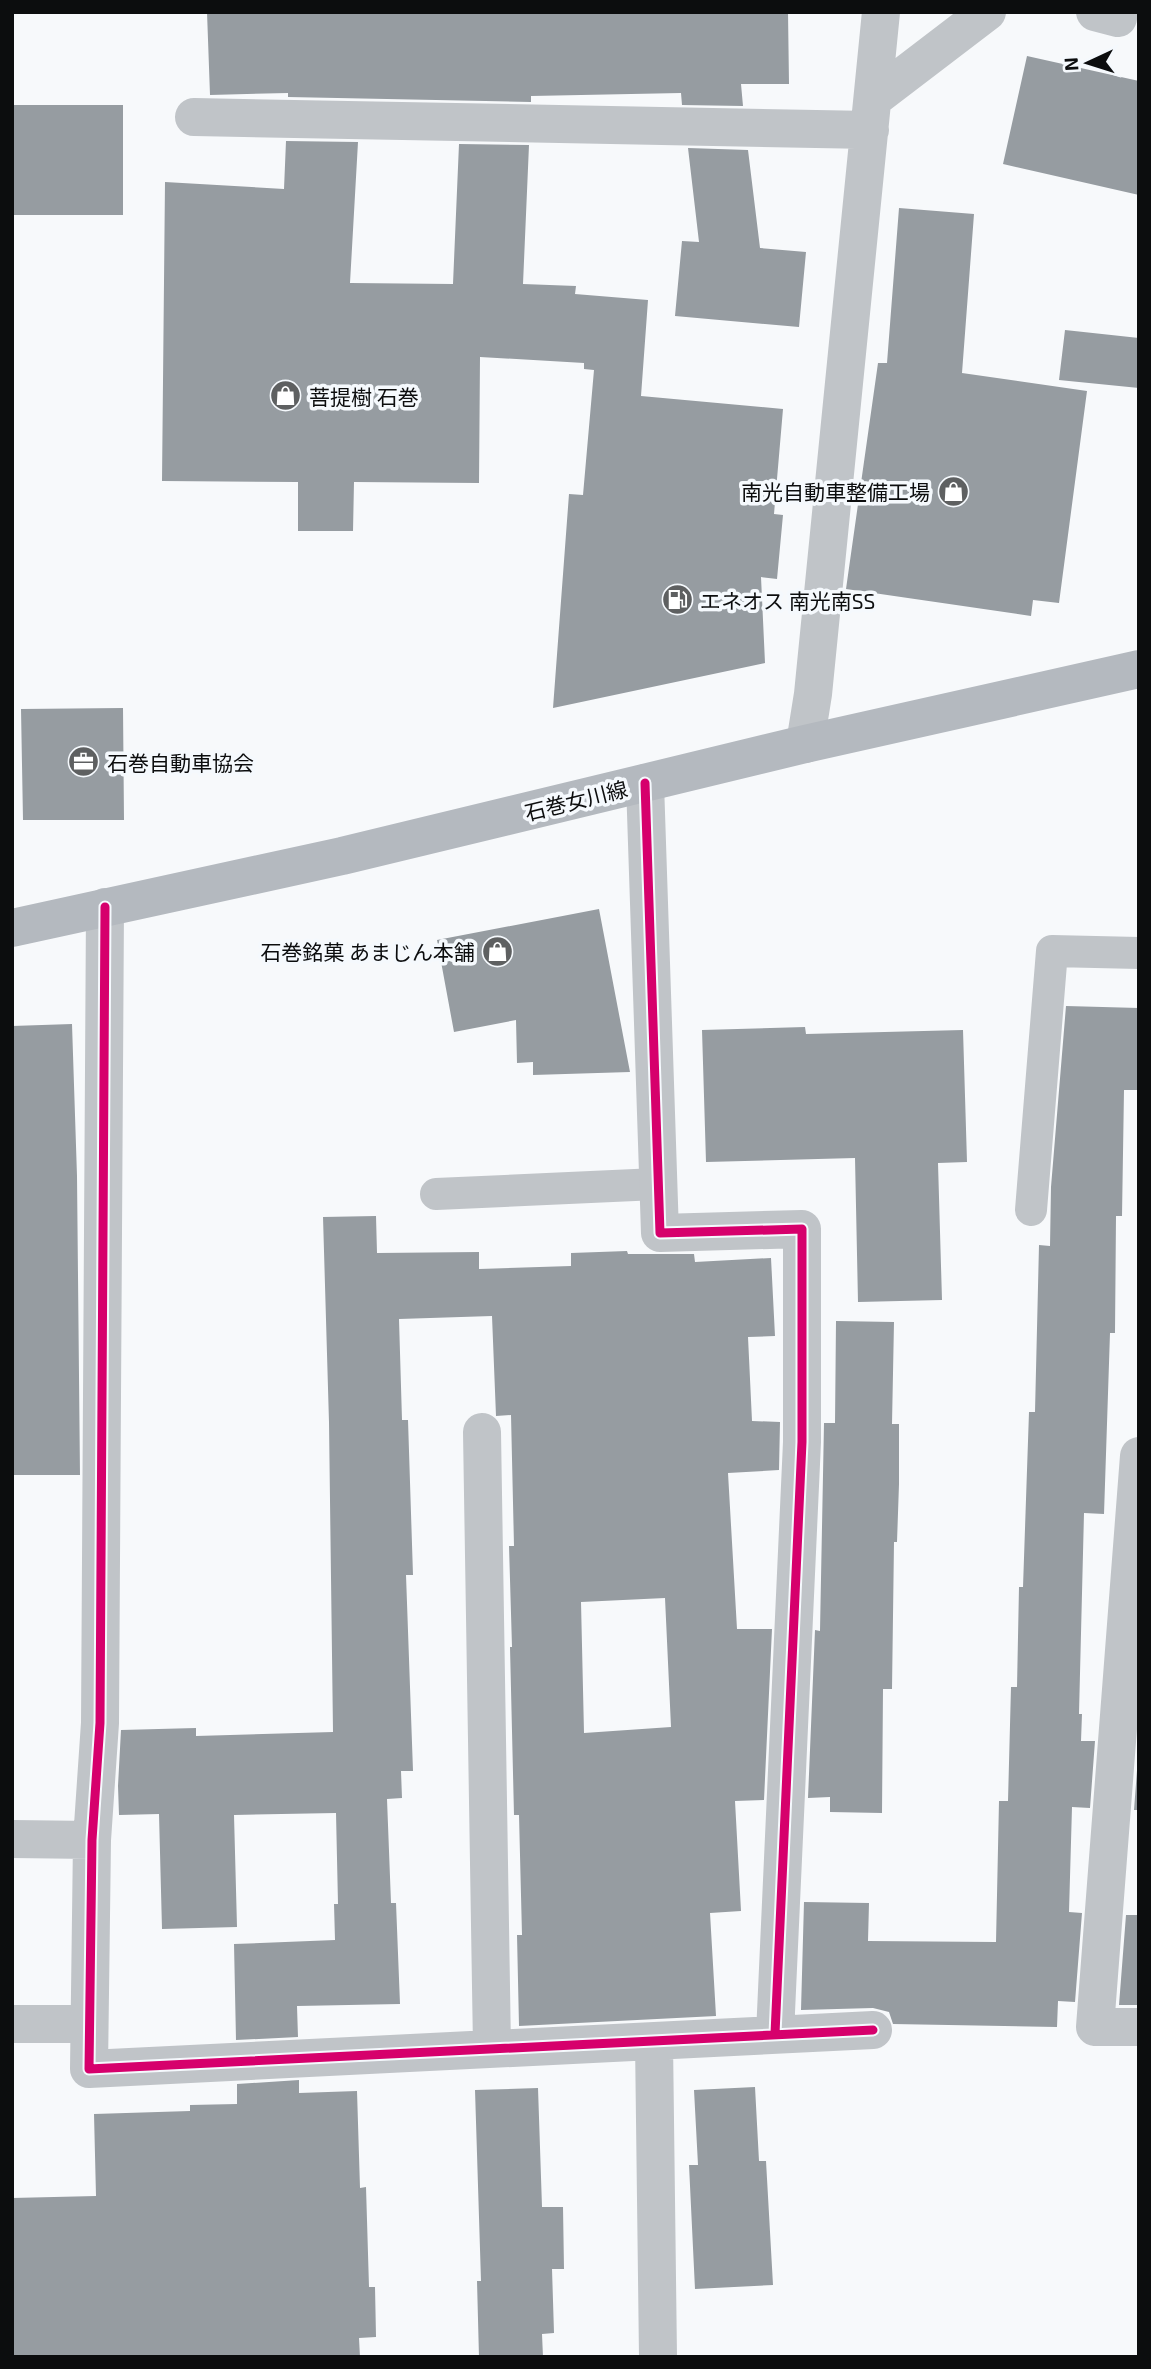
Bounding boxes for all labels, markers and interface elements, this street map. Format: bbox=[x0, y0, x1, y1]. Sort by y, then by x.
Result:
north arrow bbox=[1053, 28, 1123, 98]
text: N bbox=[1059, 57, 1082, 72]
shop icon: 菩提樹 石巻 bbox=[269, 379, 303, 413]
place label: 菩提樹 石巻 bbox=[309, 384, 419, 409]
shop icon: 南光自動車整備工場 bbox=[936, 474, 970, 508]
place label: 南光自動車整備工場 bbox=[741, 479, 930, 504]
fuel station icon: エネオス 南光南SS bbox=[660, 583, 694, 617]
place label: エネオス 南光南SS bbox=[700, 588, 875, 613]
office icon: 石巻自動車協会 bbox=[67, 745, 101, 779]
place label: 石巻自動車協会 bbox=[107, 750, 254, 775]
street label: 石巻女川線 bbox=[522, 775, 630, 825]
shop icon: 石巻銘菓 あまじん本舗 bbox=[481, 934, 515, 968]
place label: 石巻銘菓 あまじん本舗 bbox=[260, 939, 475, 964]

